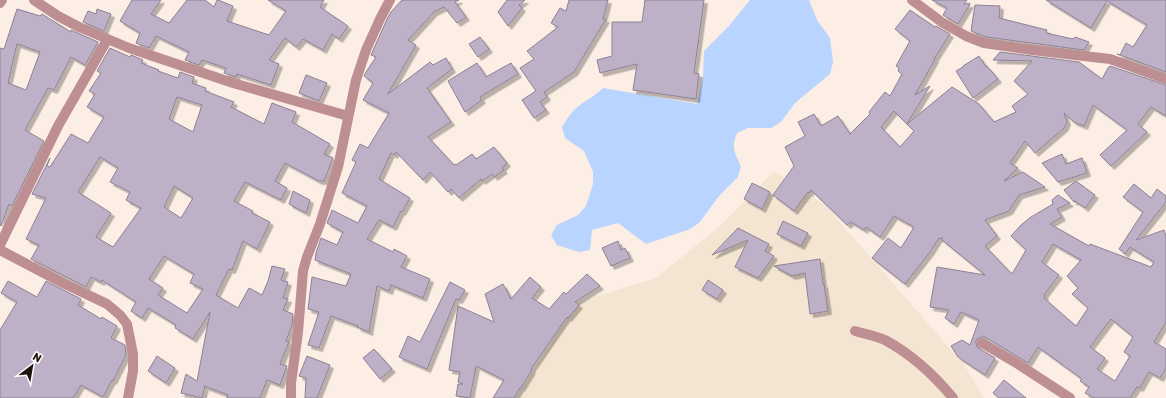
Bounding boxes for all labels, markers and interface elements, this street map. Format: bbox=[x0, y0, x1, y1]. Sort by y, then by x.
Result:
north arrow bbox=[12, 346, 52, 386]
text: N bbox=[30, 350, 44, 366]

